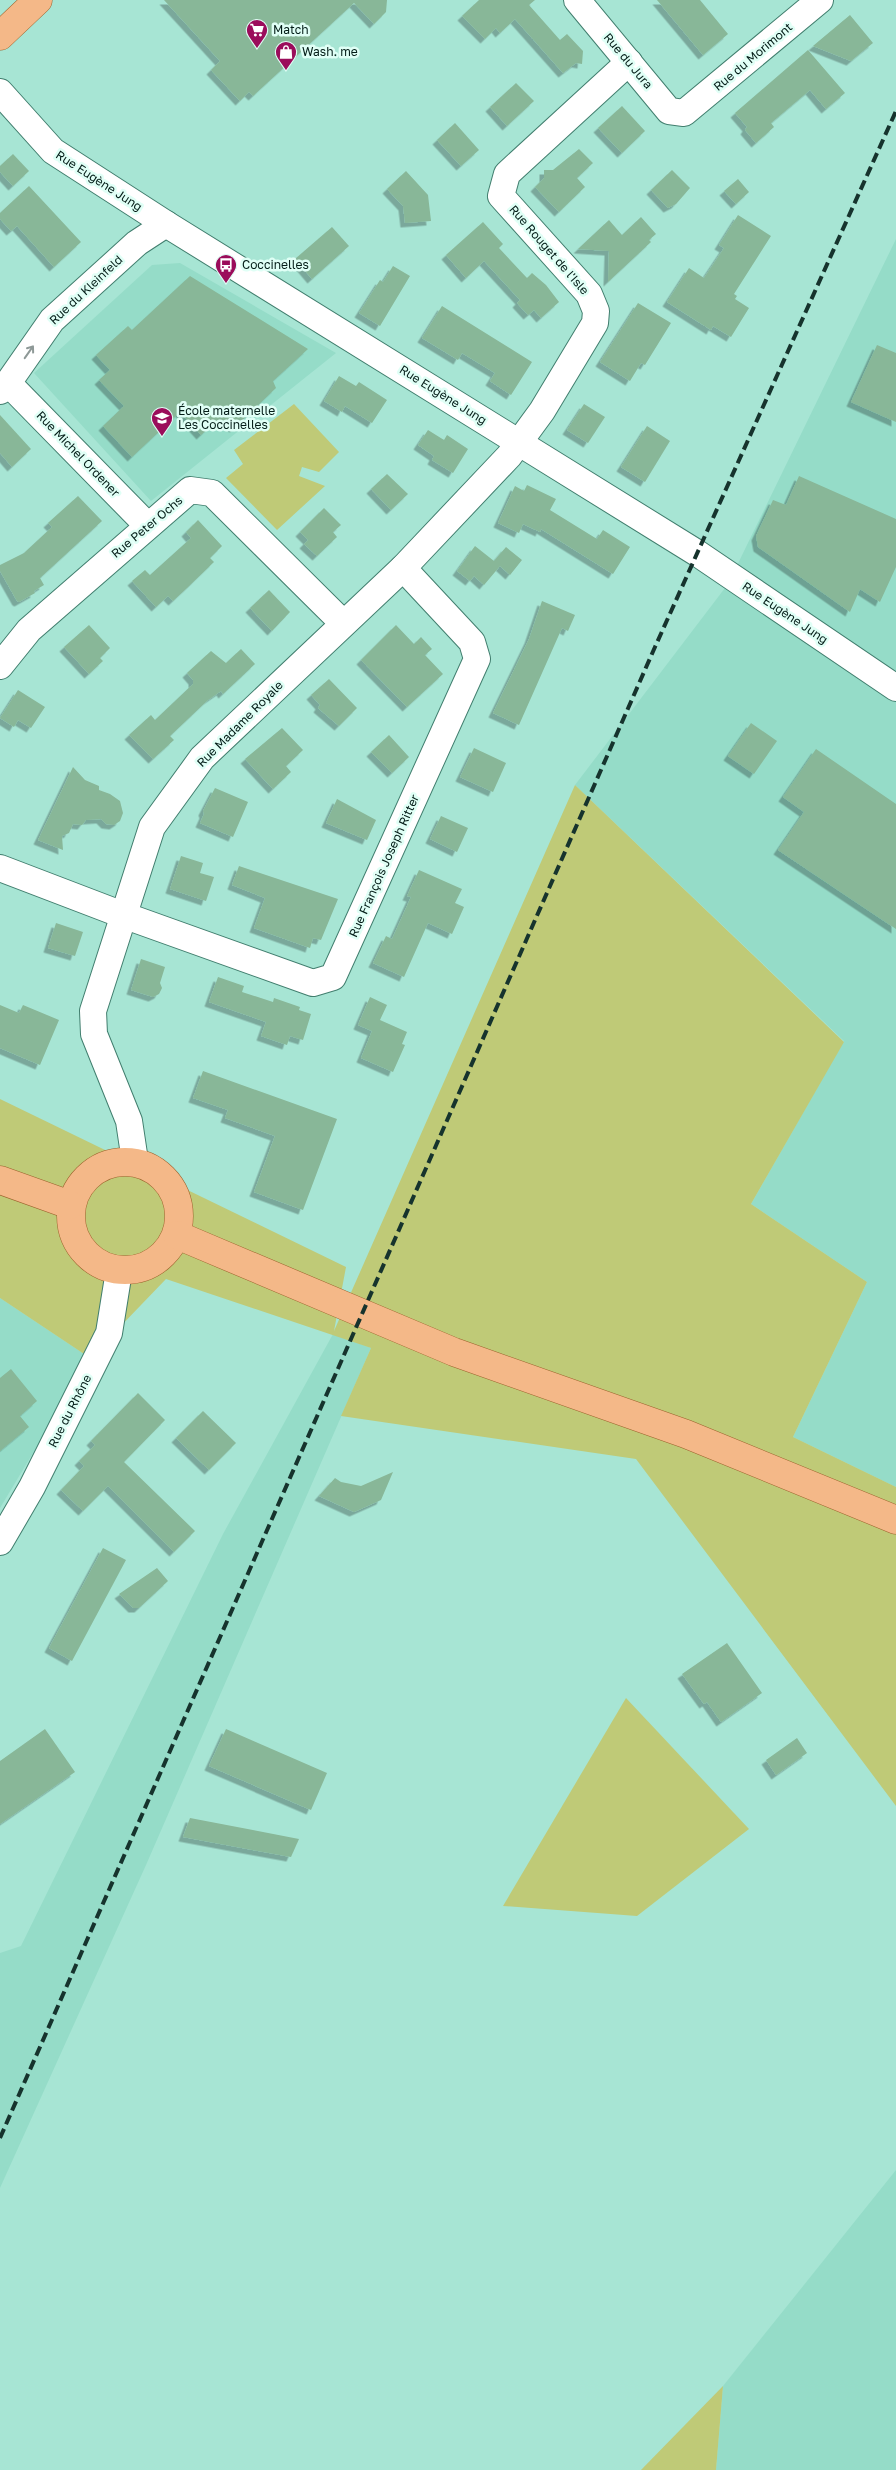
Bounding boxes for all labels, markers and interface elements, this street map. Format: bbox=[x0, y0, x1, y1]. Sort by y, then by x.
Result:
supermarket icon: Match bbox=[245, 18, 269, 49]
street label: Rue du Morimont bbox=[710, 19, 795, 94]
place label: Match bbox=[273, 22, 309, 37]
street label: Rue du Jura bbox=[601, 30, 656, 92]
shop icon: Wash. me bbox=[274, 40, 298, 71]
place label: Wash. me bbox=[302, 44, 358, 59]
street label: Rue Eugène Jung bbox=[53, 147, 145, 214]
street label: Rue Rouget de l'Isle bbox=[506, 202, 592, 298]
street label: Rue du Kleinfeld bbox=[46, 252, 125, 327]
bus stop icon: Coccinelles bbox=[214, 253, 238, 284]
place label: Coccinelles bbox=[242, 257, 309, 272]
one-way arrow bbox=[24, 346, 34, 360]
street label: Rue Eugène Jung bbox=[397, 362, 490, 427]
place label: École maternelle Les Coccinelles bbox=[178, 403, 275, 432]
school or university icon: École maternelle Les Coccinelles bbox=[150, 406, 174, 437]
street label: Rue Michel Ordener bbox=[34, 408, 123, 500]
street label: Rue Peter Ochs bbox=[108, 492, 185, 561]
street label: Rue Eugène Jung bbox=[740, 578, 831, 647]
street label: Rue Madame Royale bbox=[193, 677, 286, 770]
street label: Rue François Joseph Ritter bbox=[345, 792, 422, 940]
street label: Rue du Rhône bbox=[45, 1372, 94, 1450]

